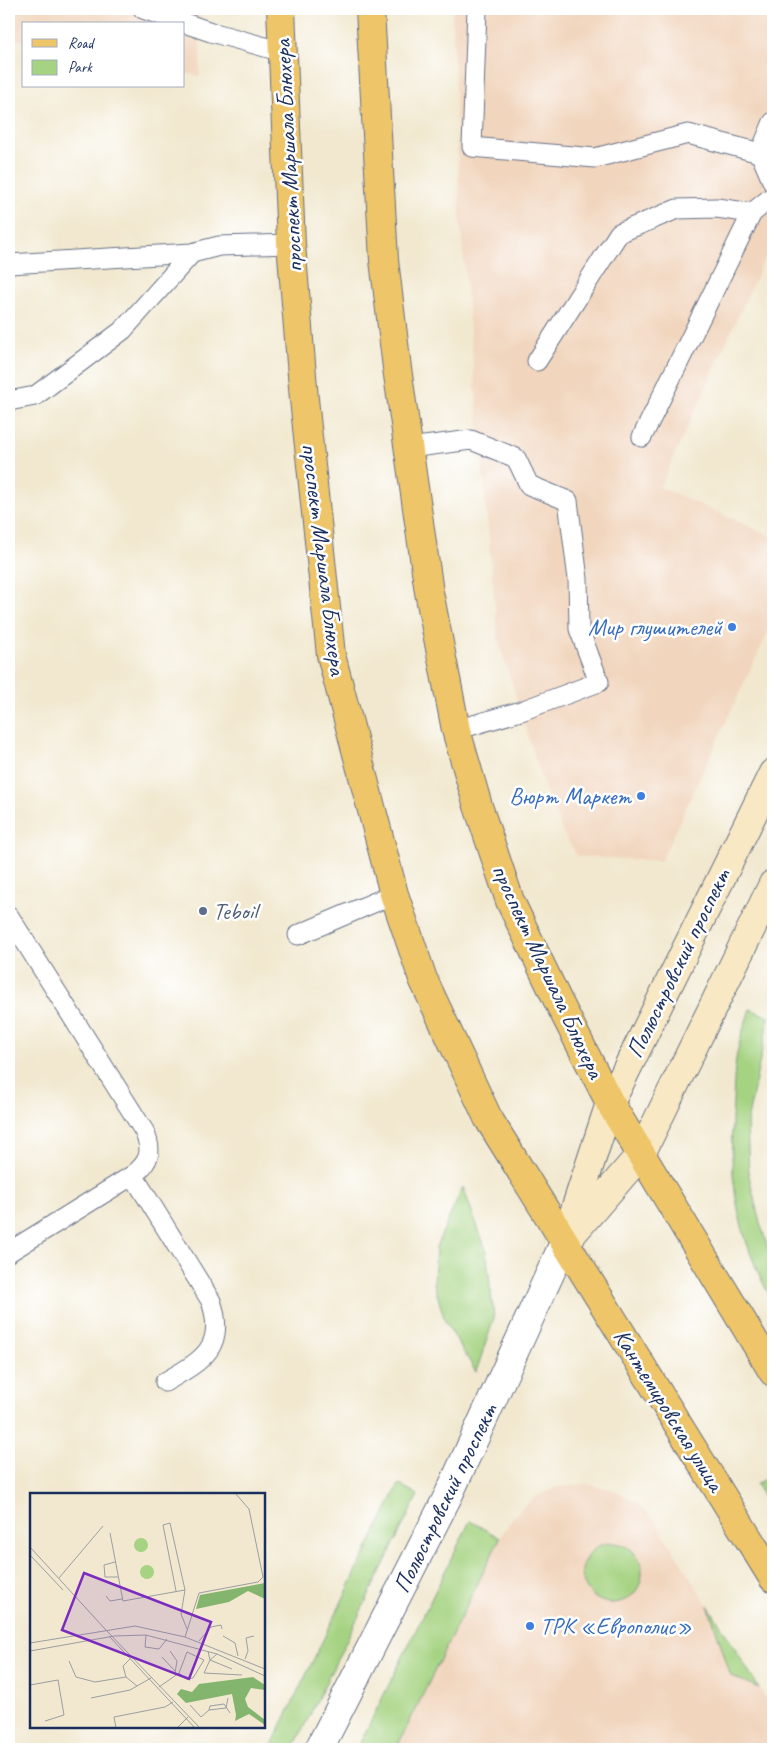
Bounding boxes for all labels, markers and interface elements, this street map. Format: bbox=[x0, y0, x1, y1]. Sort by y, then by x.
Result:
legend bbox=[22, 22, 185, 88]
text: Road bbox=[68, 34, 95, 53]
street label: проспект Маршала Блюхера bbox=[267, 37, 309, 273]
text: Park bbox=[68, 58, 93, 77]
street label: проспект Маршала Блюхера bbox=[295, 441, 353, 678]
place label: Мир глушителей bbox=[588, 612, 724, 642]
marker: Мир глушителей bbox=[726, 621, 738, 633]
place label: Вюрт Маркет bbox=[509, 781, 632, 811]
marker: Вюрт Маркет bbox=[635, 790, 647, 802]
street label: проспект Маршала Блюхера bbox=[485, 859, 611, 1084]
street label: Полюстровский проспект bbox=[619, 863, 737, 1063]
place label: Teboil bbox=[213, 896, 261, 926]
marker: Teboil bbox=[197, 905, 209, 917]
street label: Кантемировская улица bbox=[607, 1323, 732, 1499]
street label: Полюстровский проспект bbox=[386, 1398, 504, 1598]
inset map bbox=[30, 1493, 265, 1728]
place label: ТРК «Европолис» bbox=[540, 1611, 692, 1641]
marker: ТРК «Европолис» bbox=[524, 1620, 536, 1632]

